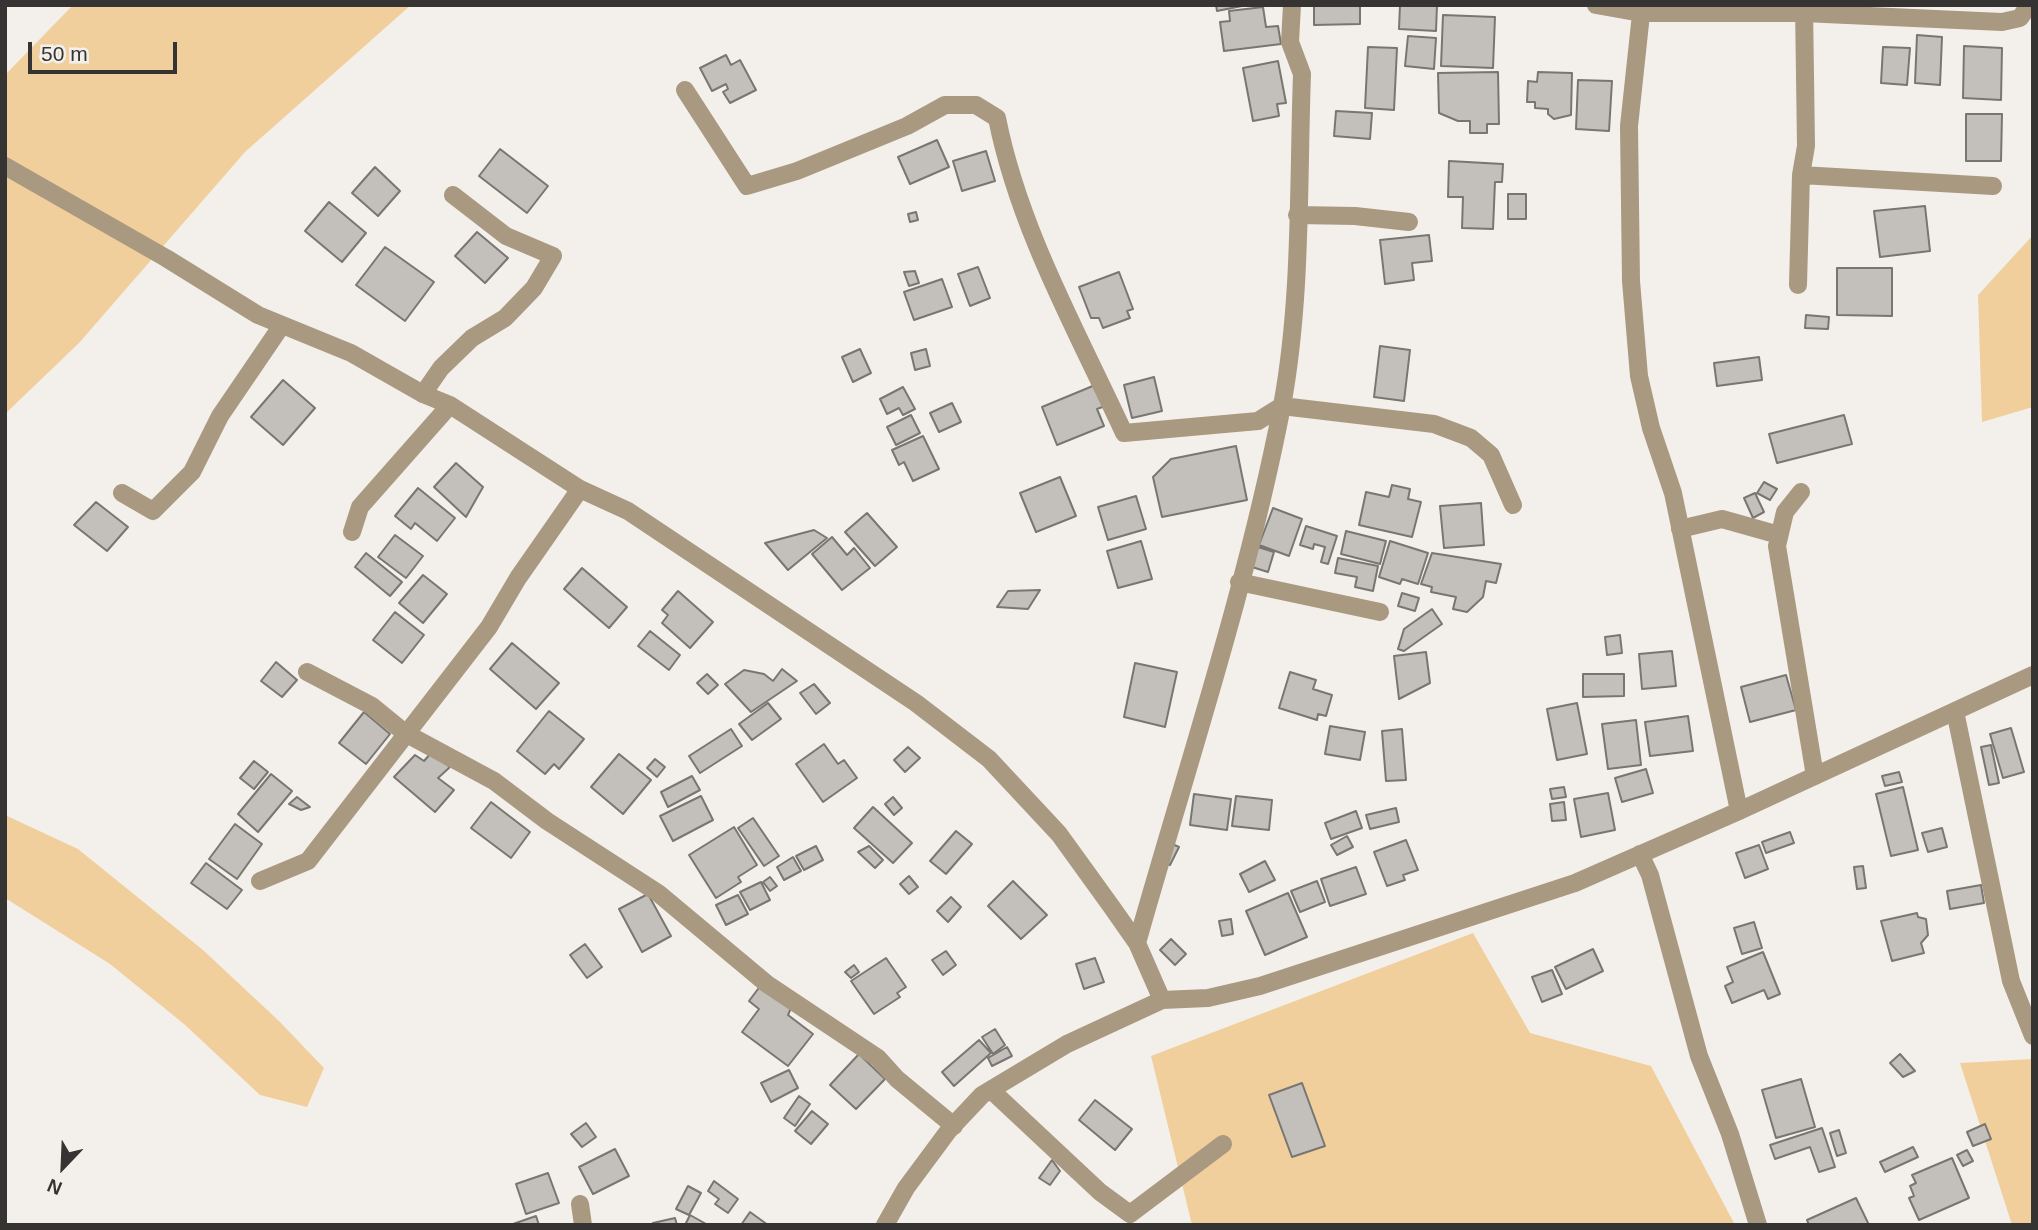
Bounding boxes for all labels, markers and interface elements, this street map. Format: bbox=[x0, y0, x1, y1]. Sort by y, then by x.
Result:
scale bar bbox=[32, 28, 180, 72]
text: 50 m bbox=[41, 42, 88, 65]
north arrow bbox=[28, 1132, 98, 1202]
text: N bbox=[44, 1174, 65, 1199]

